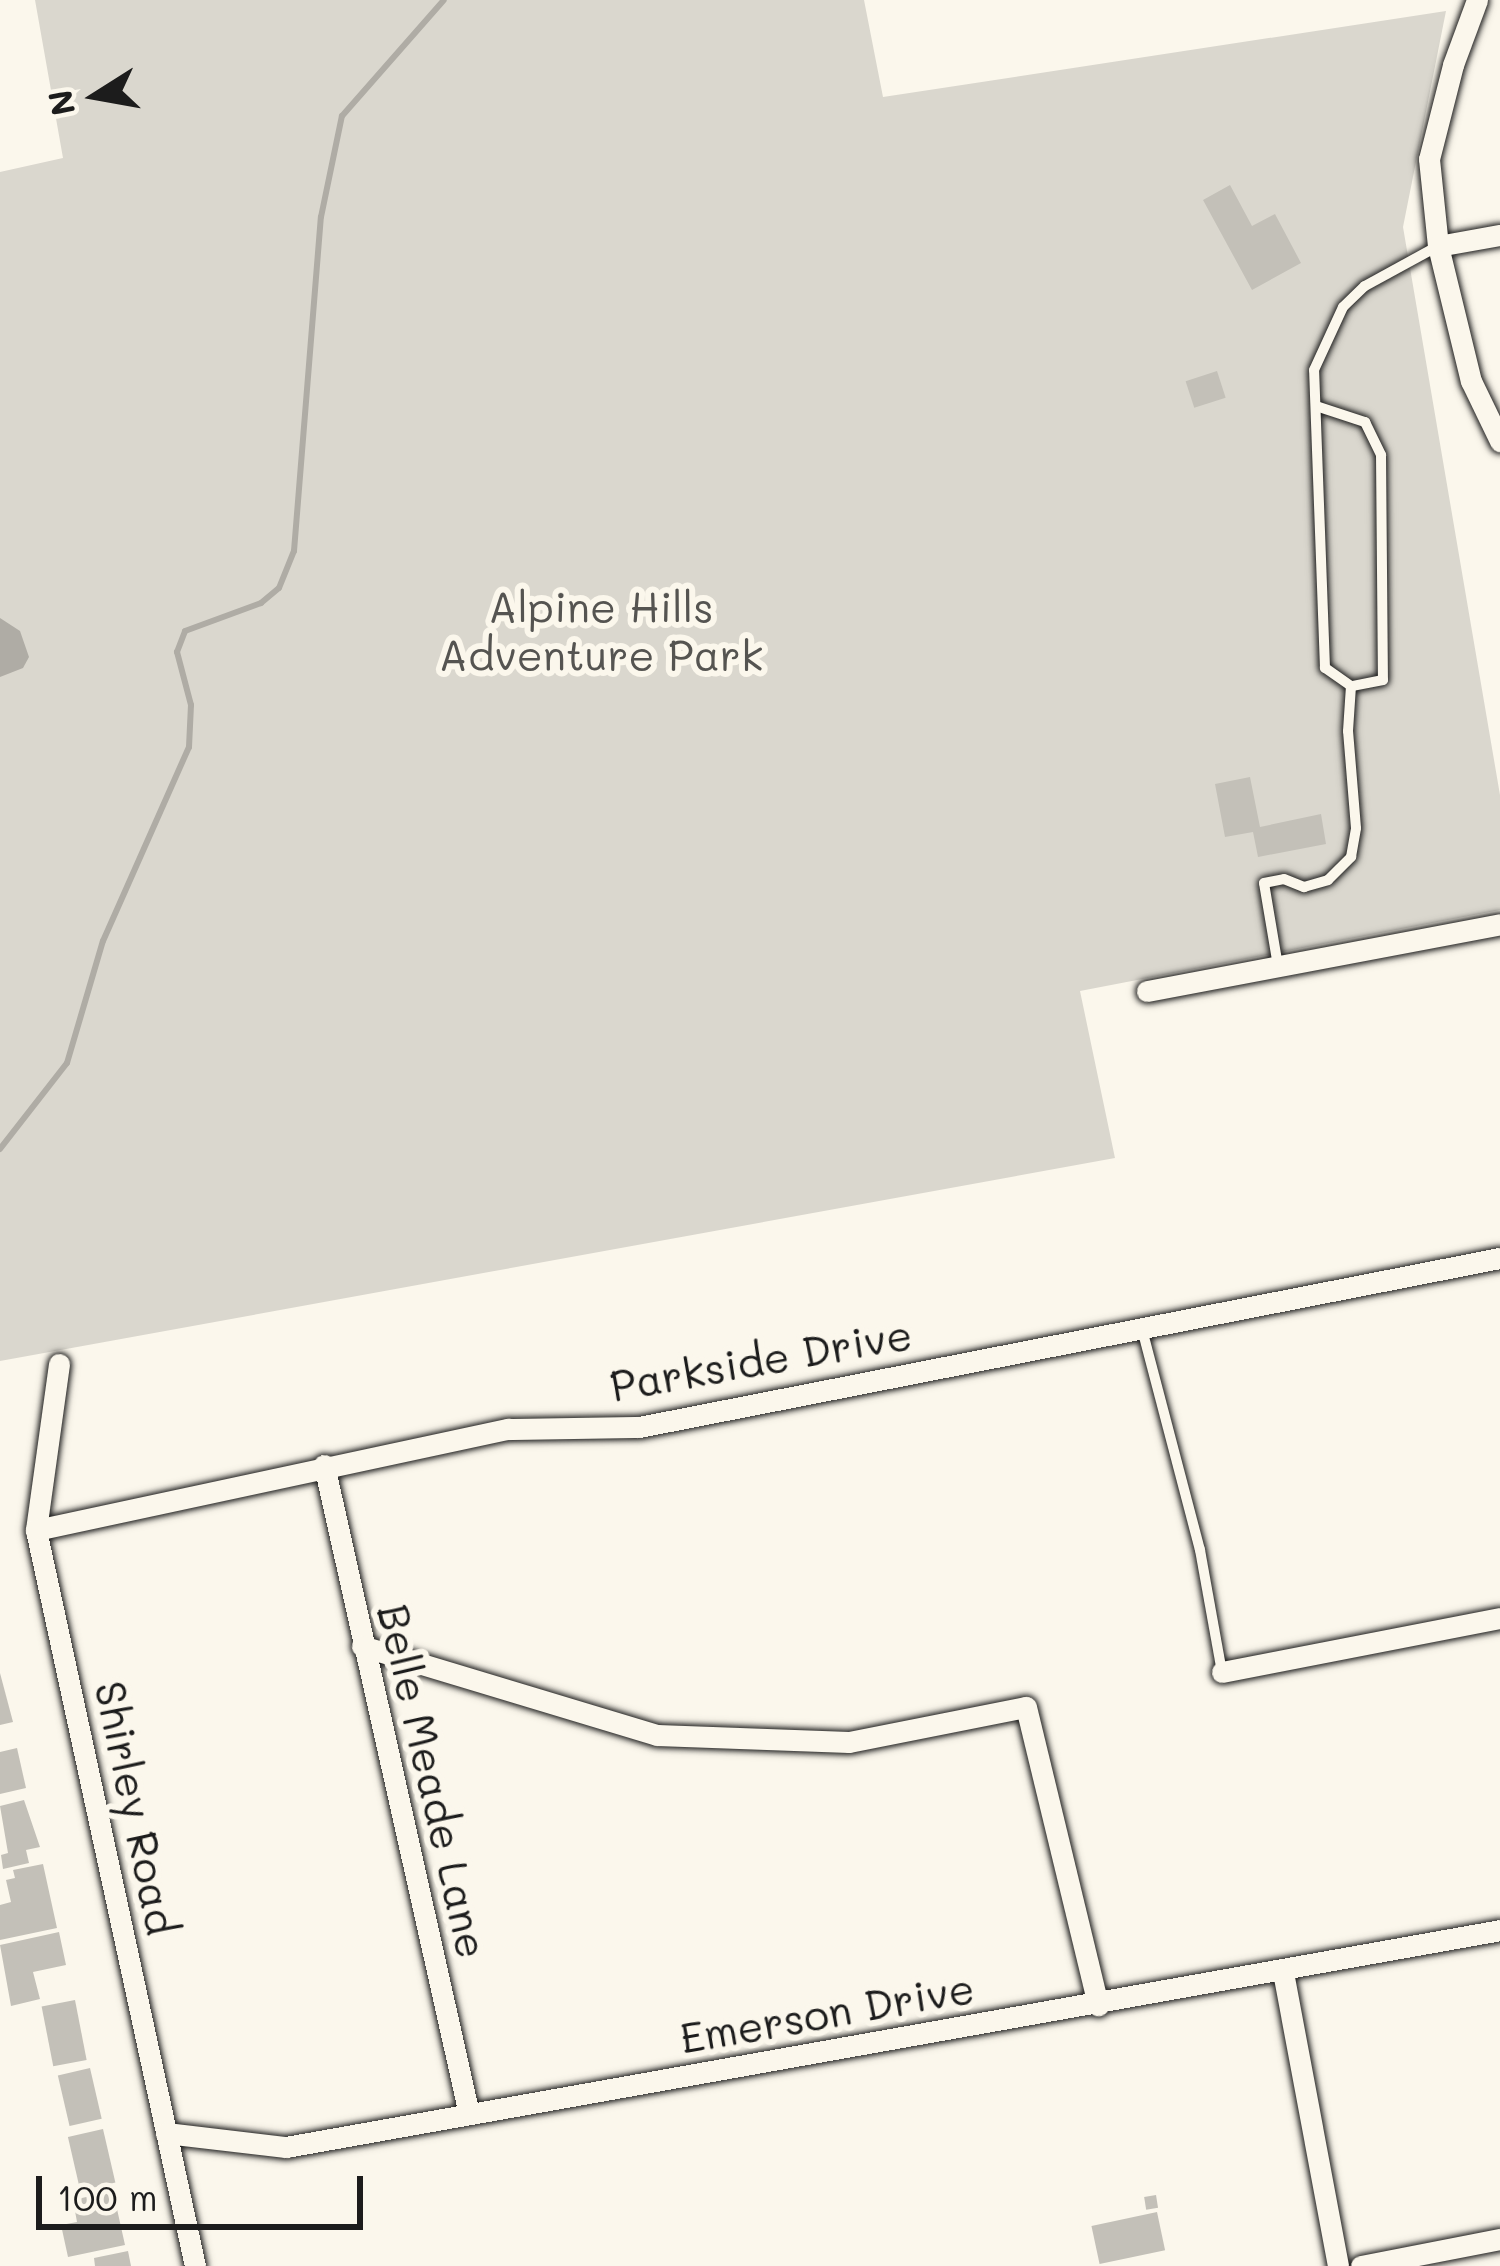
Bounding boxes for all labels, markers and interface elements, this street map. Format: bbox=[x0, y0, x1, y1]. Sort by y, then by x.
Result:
north arrow bbox=[36, 36, 156, 156]
text: N bbox=[37, 87, 84, 119]
park label: Alpine Hills Adventure Park bbox=[439, 582, 763, 680]
street label: Parkside Drive bbox=[606, 1309, 916, 1411]
street label: Belle Meade Lane bbox=[368, 1599, 498, 1963]
street label: Shirley Road bbox=[85, 1677, 187, 1939]
street label: Emerson Drive bbox=[676, 1962, 978, 2064]
scale bar bbox=[42, 2152, 369, 2226]
text: 100 m bbox=[57, 2173, 158, 2220]

